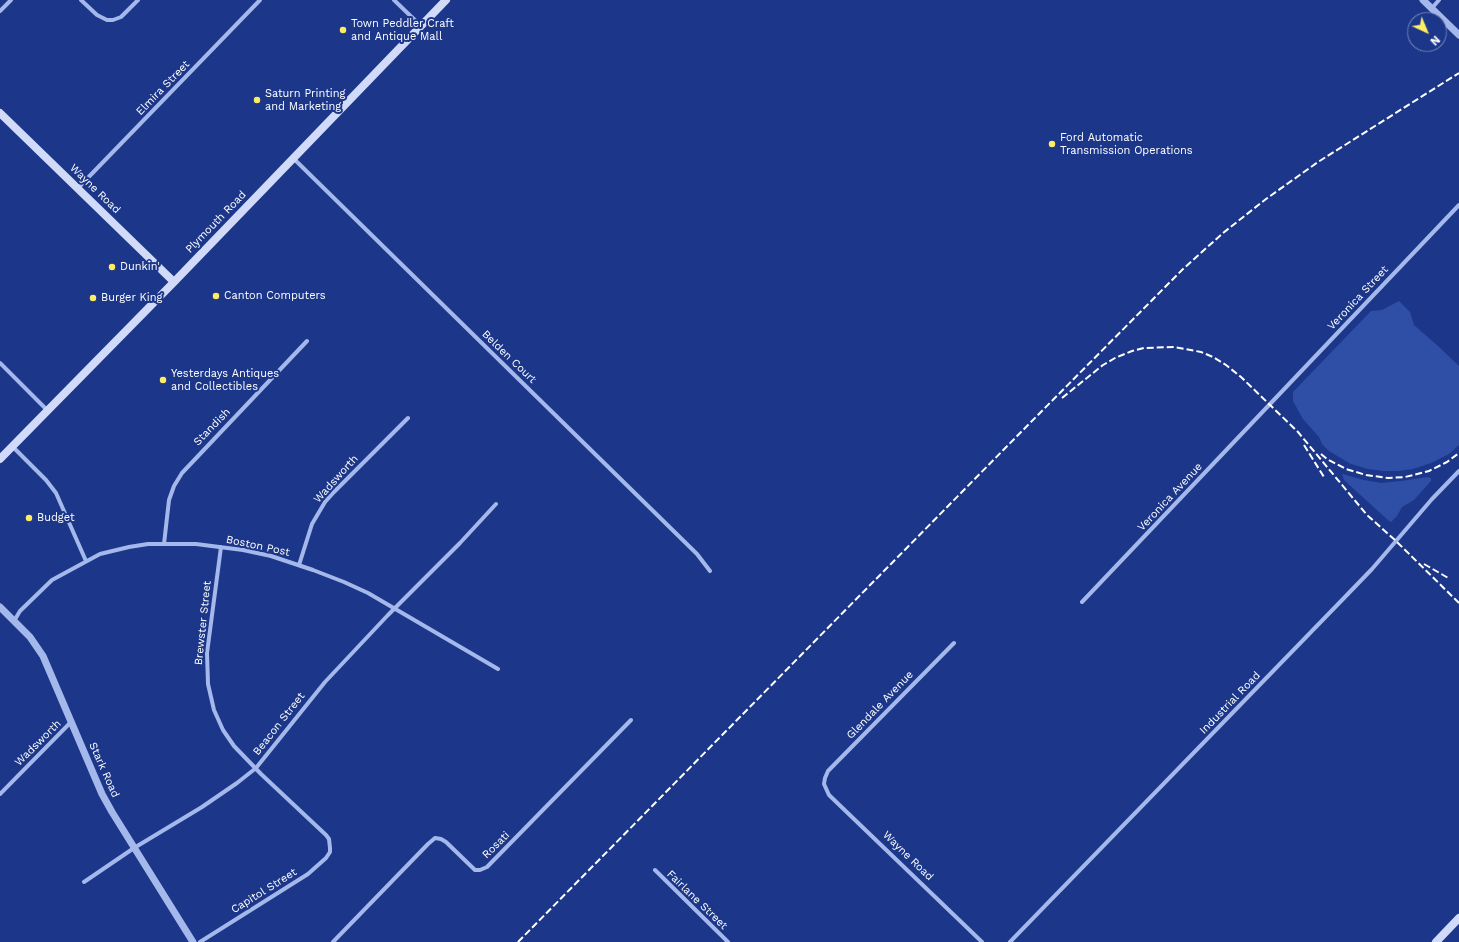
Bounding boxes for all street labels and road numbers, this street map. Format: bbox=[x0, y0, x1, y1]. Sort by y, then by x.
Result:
street label: Elmira Street bbox=[134, 58, 192, 118]
street label: Wayne Road bbox=[67, 162, 123, 216]
street label: Plymouth Road bbox=[183, 188, 249, 256]
street label: Veronica Street bbox=[1325, 263, 1391, 333]
street label: Belden Court bbox=[479, 328, 539, 386]
street label: Standish bbox=[191, 405, 233, 449]
street label: Wadsworth bbox=[311, 452, 361, 506]
street label: Veronica Avenue bbox=[1135, 460, 1205, 534]
street label: Boston Post bbox=[225, 533, 291, 559]
street label: Brewster Street bbox=[192, 580, 214, 666]
street label: Glendale Avenue bbox=[844, 668, 916, 742]
street label: Industrial Road bbox=[1197, 669, 1263, 737]
street label: Beacon Street bbox=[250, 690, 308, 758]
street label: Wadsworth bbox=[12, 717, 64, 769]
street label: Stark Road bbox=[86, 740, 122, 800]
street label: Rosati bbox=[480, 829, 512, 861]
street label: Wayne Road bbox=[880, 829, 936, 883]
street label: Capitol Street bbox=[229, 866, 299, 916]
street label: Fairlane Street bbox=[664, 868, 730, 932]

